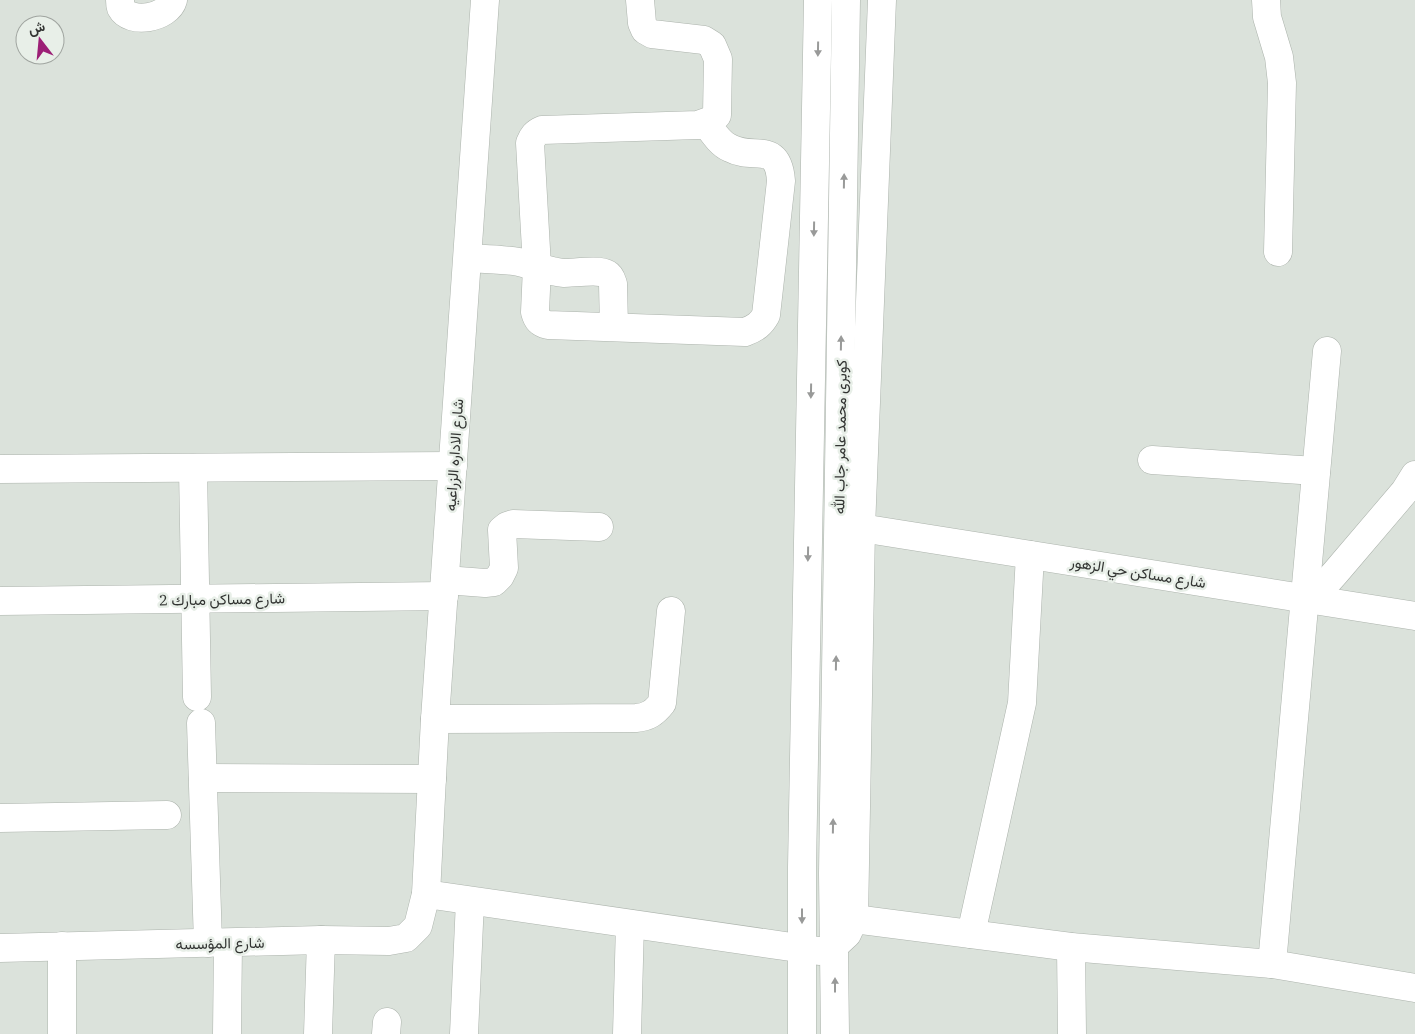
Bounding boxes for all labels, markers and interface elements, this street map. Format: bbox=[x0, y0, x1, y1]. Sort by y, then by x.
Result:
north arrow bbox=[15, 15, 65, 65]
text: ش bbox=[26, 16, 47, 38]
one-way arrow bbox=[813, 41, 821, 57]
one-way arrow bbox=[840, 172, 848, 188]
one-way arrow bbox=[810, 221, 818, 237]
one-way arrow bbox=[837, 335, 845, 351]
street label: كوبرى محمد عامر جاب الله bbox=[829, 359, 852, 514]
one-way arrow bbox=[807, 383, 815, 399]
street label: شارع الاداره الزراعيه bbox=[441, 398, 469, 512]
one-way arrow bbox=[804, 546, 812, 562]
street label: شارع مساكن حي الزهور bbox=[1067, 552, 1207, 596]
street label: شارع مساكن مبارك 2 bbox=[159, 588, 285, 612]
one-way arrow bbox=[832, 655, 840, 671]
one-way arrow bbox=[830, 817, 838, 833]
one-way arrow bbox=[798, 908, 806, 924]
street label: شارع المؤسسه bbox=[175, 933, 265, 955]
one-way arrow bbox=[831, 977, 839, 993]

